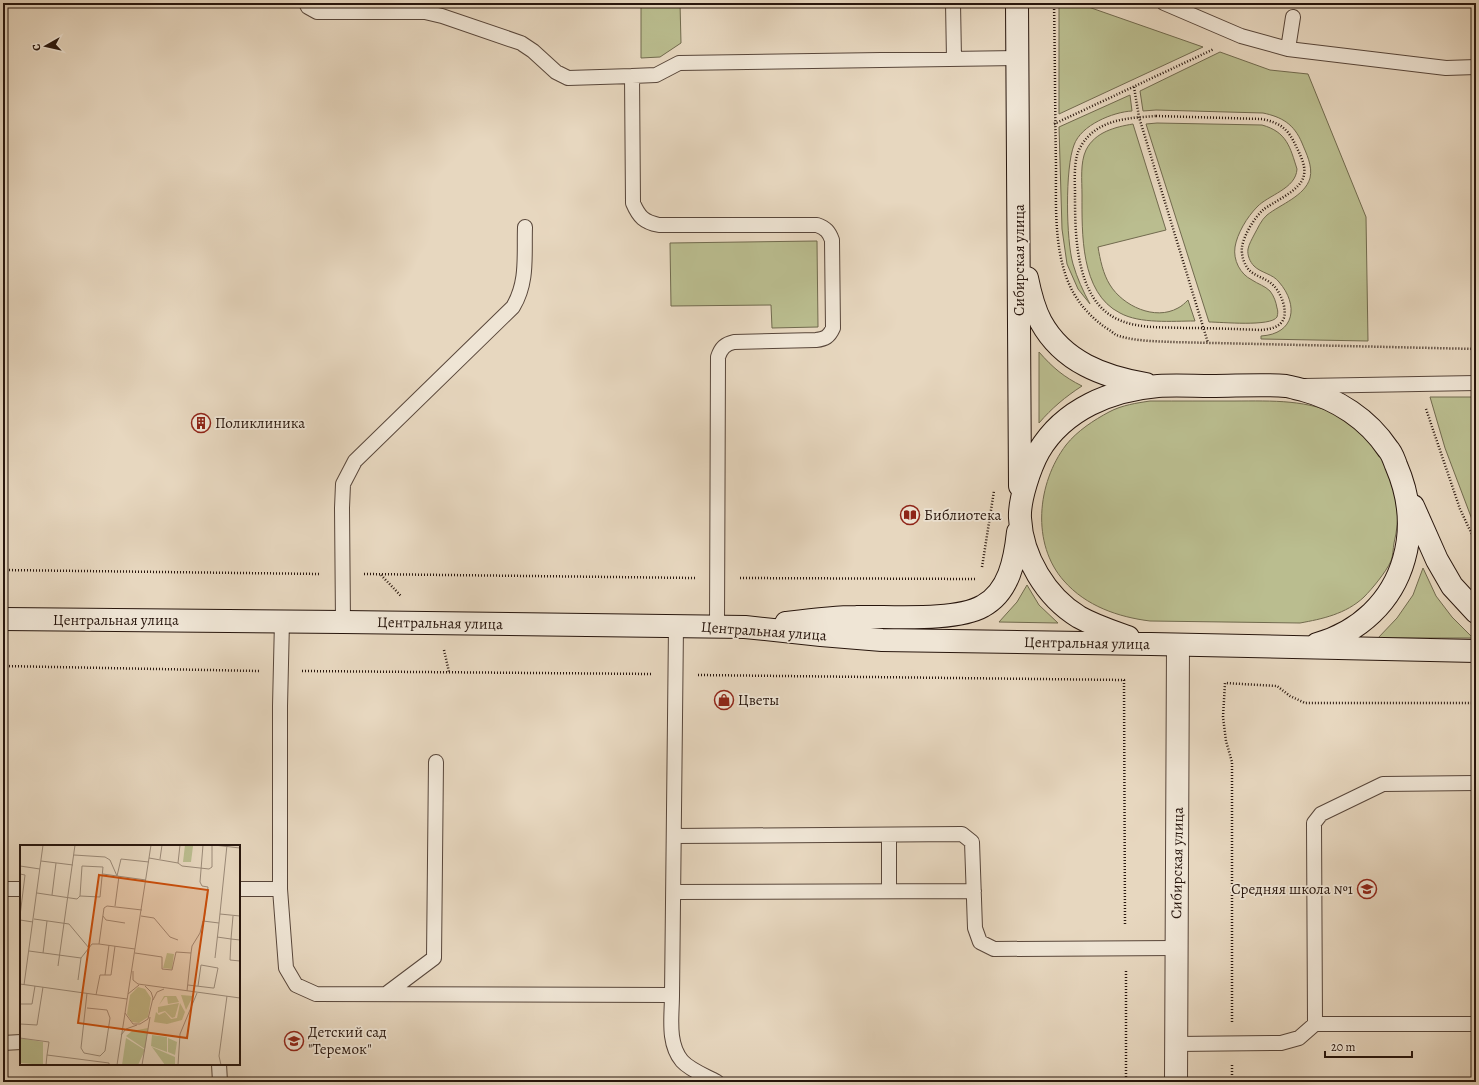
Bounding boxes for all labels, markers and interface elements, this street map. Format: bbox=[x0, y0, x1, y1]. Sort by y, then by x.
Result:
north arrow bbox=[26, 26, 66, 66]
text: С bbox=[29, 43, 44, 52]
street label: Сибирская улица bbox=[1009, 204, 1029, 316]
building icon: Поликлиника bbox=[190, 412, 212, 434]
place label: Поликлиника bbox=[215, 413, 305, 433]
library icon: Библиотека bbox=[899, 504, 921, 526]
place label: Библиотека bbox=[924, 505, 1001, 525]
street label: Центральная улица bbox=[53, 610, 179, 630]
street label: Центральная улица bbox=[377, 612, 503, 634]
street label: Центральная улица bbox=[701, 617, 828, 645]
street label: Центральная улица bbox=[1024, 632, 1150, 654]
shop icon: Цветы bbox=[713, 689, 735, 711]
place label: Цветы bbox=[738, 690, 779, 710]
street label: Сибирская улица bbox=[1166, 807, 1188, 919]
inset map bbox=[20, 845, 240, 1065]
school or university icon: Средняя школа №1 bbox=[1356, 878, 1378, 900]
place label: Средняя школа №1 bbox=[1231, 879, 1353, 899]
place label: Детский сад "Теремок" bbox=[308, 1022, 387, 1059]
school or university icon: Детский сад "Теремок" bbox=[283, 1030, 305, 1052]
scale bar bbox=[1325, 1033, 1412, 1059]
text: 20 m bbox=[1331, 1039, 1355, 1055]

